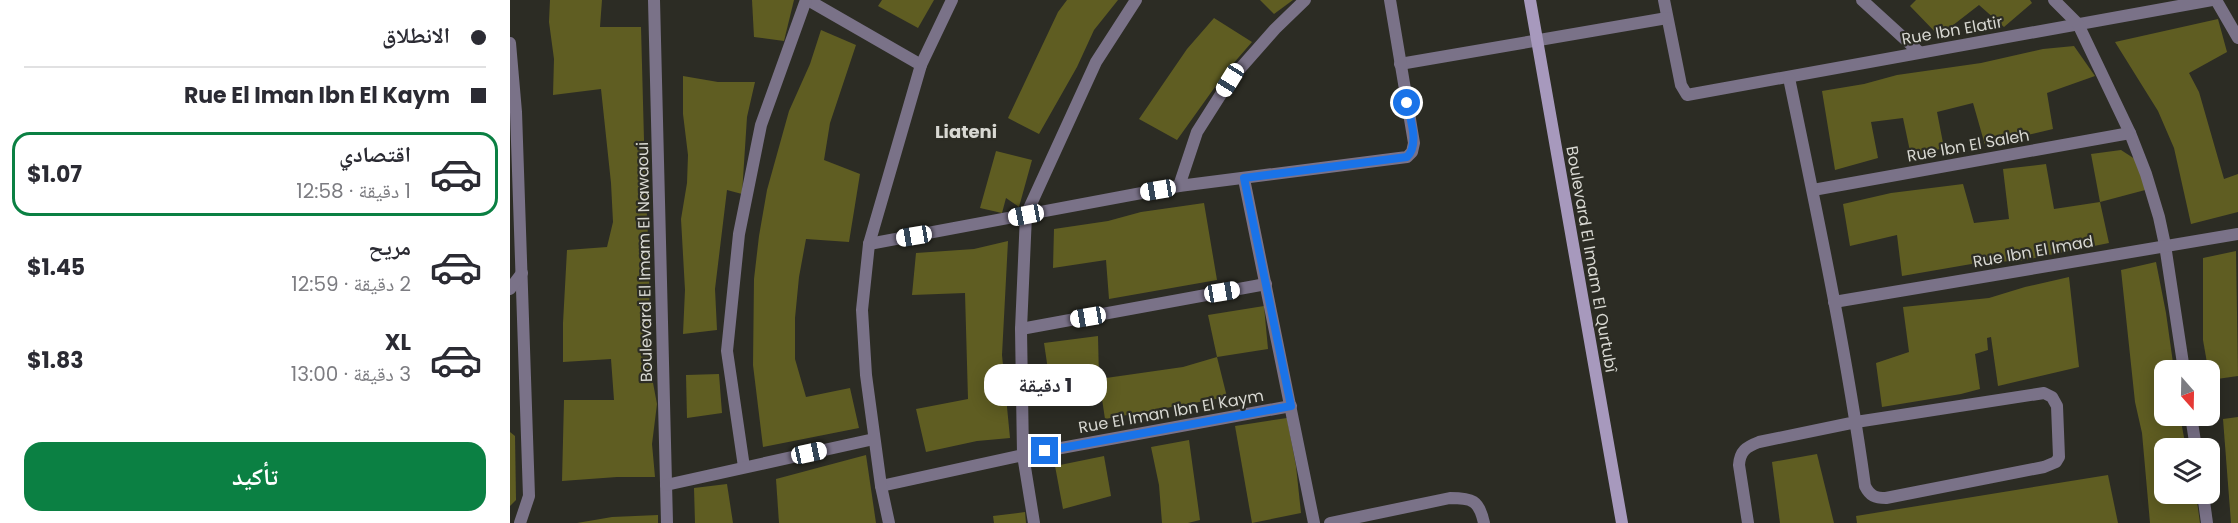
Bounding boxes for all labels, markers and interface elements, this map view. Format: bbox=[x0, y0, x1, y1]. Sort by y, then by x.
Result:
street label: Rue Ibn Elatir bbox=[1900, 10, 2004, 51]
text: الانطلاق bbox=[382, 20, 450, 51]
car bbox=[1213, 60, 1247, 100]
text: Rue El Iman Ibn El Kaym bbox=[184, 80, 450, 111]
route start bbox=[1393, 89, 1420, 116]
district label: Liateni bbox=[935, 119, 997, 144]
street label: Rue Ibn El Saleh bbox=[1905, 123, 2031, 168]
text: اقتصادي bbox=[339, 139, 411, 170]
street label: Boulevard El Imam El Nawaoui bbox=[631, 142, 658, 382]
street label: Boulevard El Imam El Qurtubî bbox=[1560, 144, 1623, 375]
icon: car bbox=[429, 147, 483, 201]
text: $1.07 bbox=[27, 159, 82, 190]
text: 1 دقيقة · 12:58 bbox=[296, 177, 411, 205]
car bbox=[1139, 178, 1177, 202]
car bbox=[1007, 203, 1045, 227]
car bbox=[895, 224, 933, 248]
street label: Rue Ibn El Imad bbox=[1971, 230, 2095, 273]
text: مريح bbox=[368, 232, 411, 263]
icon: car bbox=[429, 240, 483, 294]
text: $1.45 bbox=[27, 252, 85, 283]
text: 2 دقيقة · 12:59 bbox=[291, 270, 411, 298]
car bbox=[1203, 280, 1241, 304]
car bbox=[1069, 305, 1107, 329]
text: XL bbox=[385, 327, 411, 358]
icon: car bbox=[429, 333, 483, 387]
text: $1.83 bbox=[27, 345, 84, 376]
text: 3 دقيقة · 13:00 bbox=[291, 360, 411, 388]
north arrow bbox=[2154, 360, 2220, 426]
map controls bbox=[2154, 360, 2220, 504]
callout: 1 دقيقة bbox=[984, 364, 1106, 406]
text: 1 دقيقة bbox=[1019, 371, 1072, 399]
street label: Rue El Iman Ibn El Kaym bbox=[1077, 384, 1266, 439]
route end bbox=[1031, 437, 1058, 464]
button: layers bbox=[2154, 438, 2220, 504]
car bbox=[790, 440, 828, 466]
button: تأكيد bbox=[24, 442, 486, 511]

